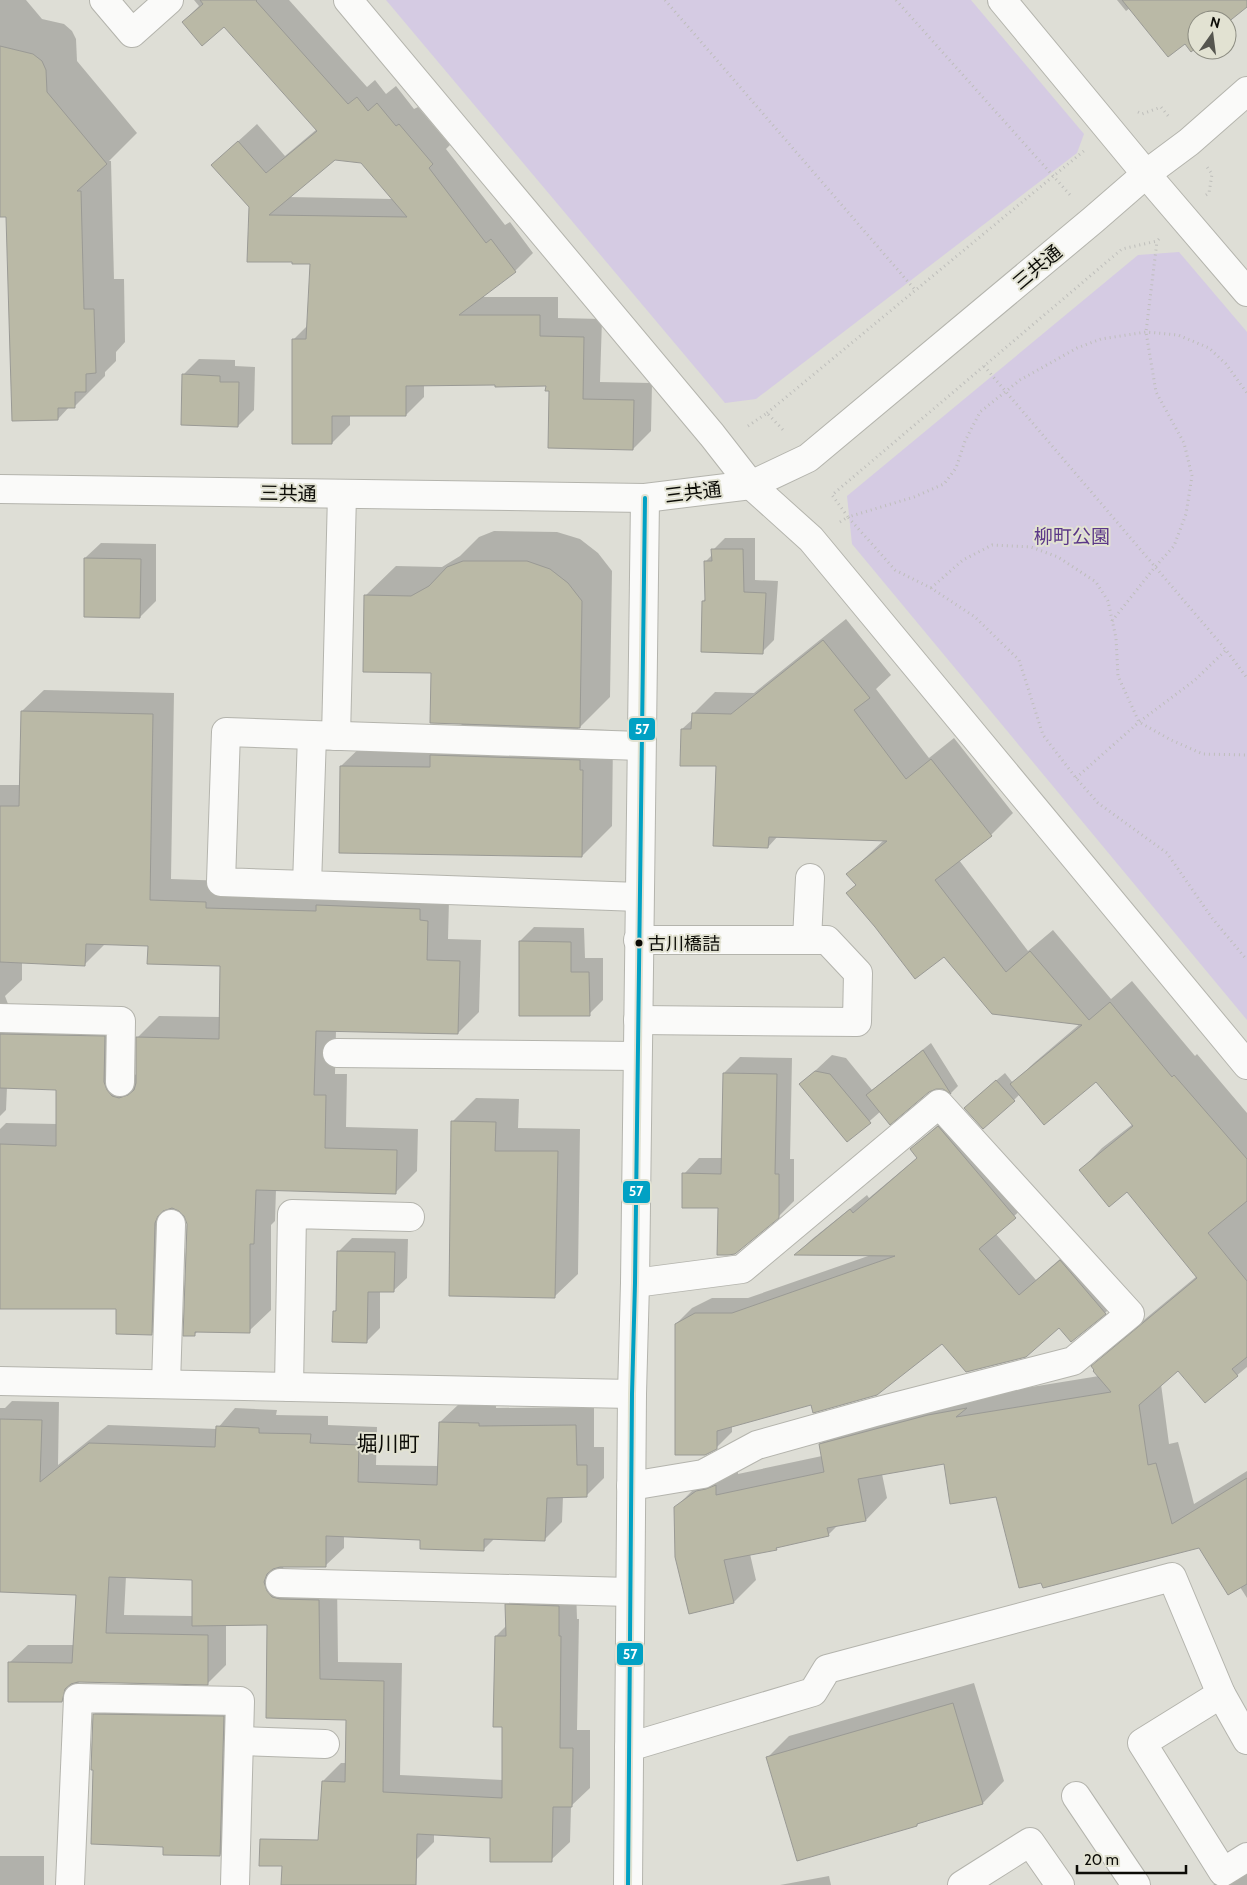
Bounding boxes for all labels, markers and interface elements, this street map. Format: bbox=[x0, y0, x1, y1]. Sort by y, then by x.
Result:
north arrow bbox=[1187, 10, 1237, 60]
text: N bbox=[1208, 12, 1222, 32]
street label: 三共通 bbox=[1008, 240, 1067, 295]
street label: 三共通 bbox=[663, 478, 723, 507]
street label: 三共通 bbox=[259, 482, 317, 505]
park label: 柳町公園 bbox=[1034, 525, 1110, 548]
line badge: 57 bbox=[628, 717, 656, 741]
text: 57 bbox=[635, 720, 650, 738]
place label: 古川橋詰 bbox=[648, 933, 720, 955]
marker: 古川橋詰 bbox=[634, 938, 644, 948]
line badge: 57 bbox=[622, 1180, 651, 1204]
text: 57 bbox=[629, 1182, 644, 1200]
district label: 堀川町 bbox=[357, 1431, 420, 1456]
line badge: 57 bbox=[616, 1642, 644, 1666]
text: 57 bbox=[623, 1645, 638, 1663]
scale bar bbox=[1077, 1842, 1186, 1874]
text: 20 m bbox=[1084, 1851, 1119, 1869]

